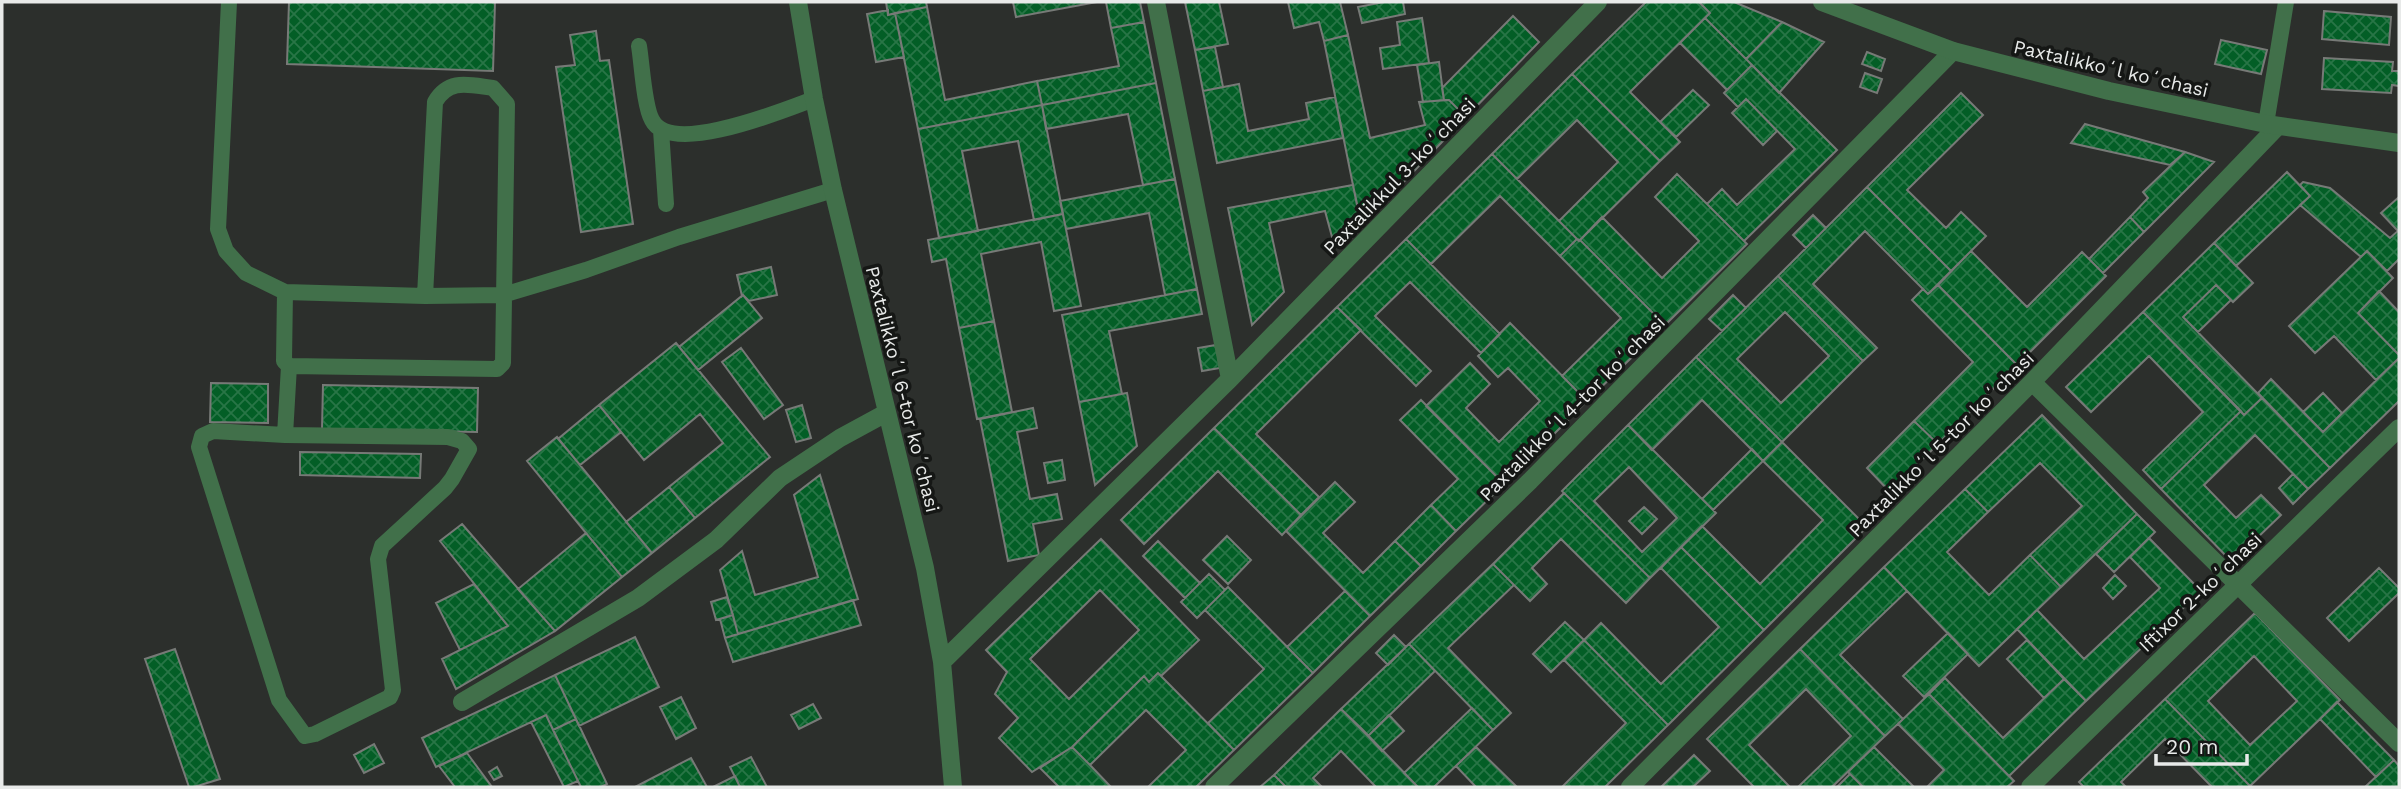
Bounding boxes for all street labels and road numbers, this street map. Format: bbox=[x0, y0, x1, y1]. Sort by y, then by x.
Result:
street label: Paxtalikkoʻl koʻchasi bbox=[2011, 35, 2210, 102]
street label: Paxtalikkul 3-koʻchasi bbox=[1318, 93, 1480, 260]
street label: Paxtalikkoʻl 6-tor koʻchasi bbox=[861, 264, 944, 515]
street label: Paxtalikkoʻl 4-tor koʻchasi bbox=[1475, 311, 1670, 506]
street label: Paxtalikkoʻl 5-tor koʻchasi bbox=[1844, 347, 2039, 542]
street label: Iftixor 2-koʻchasi bbox=[2134, 528, 2267, 657]

